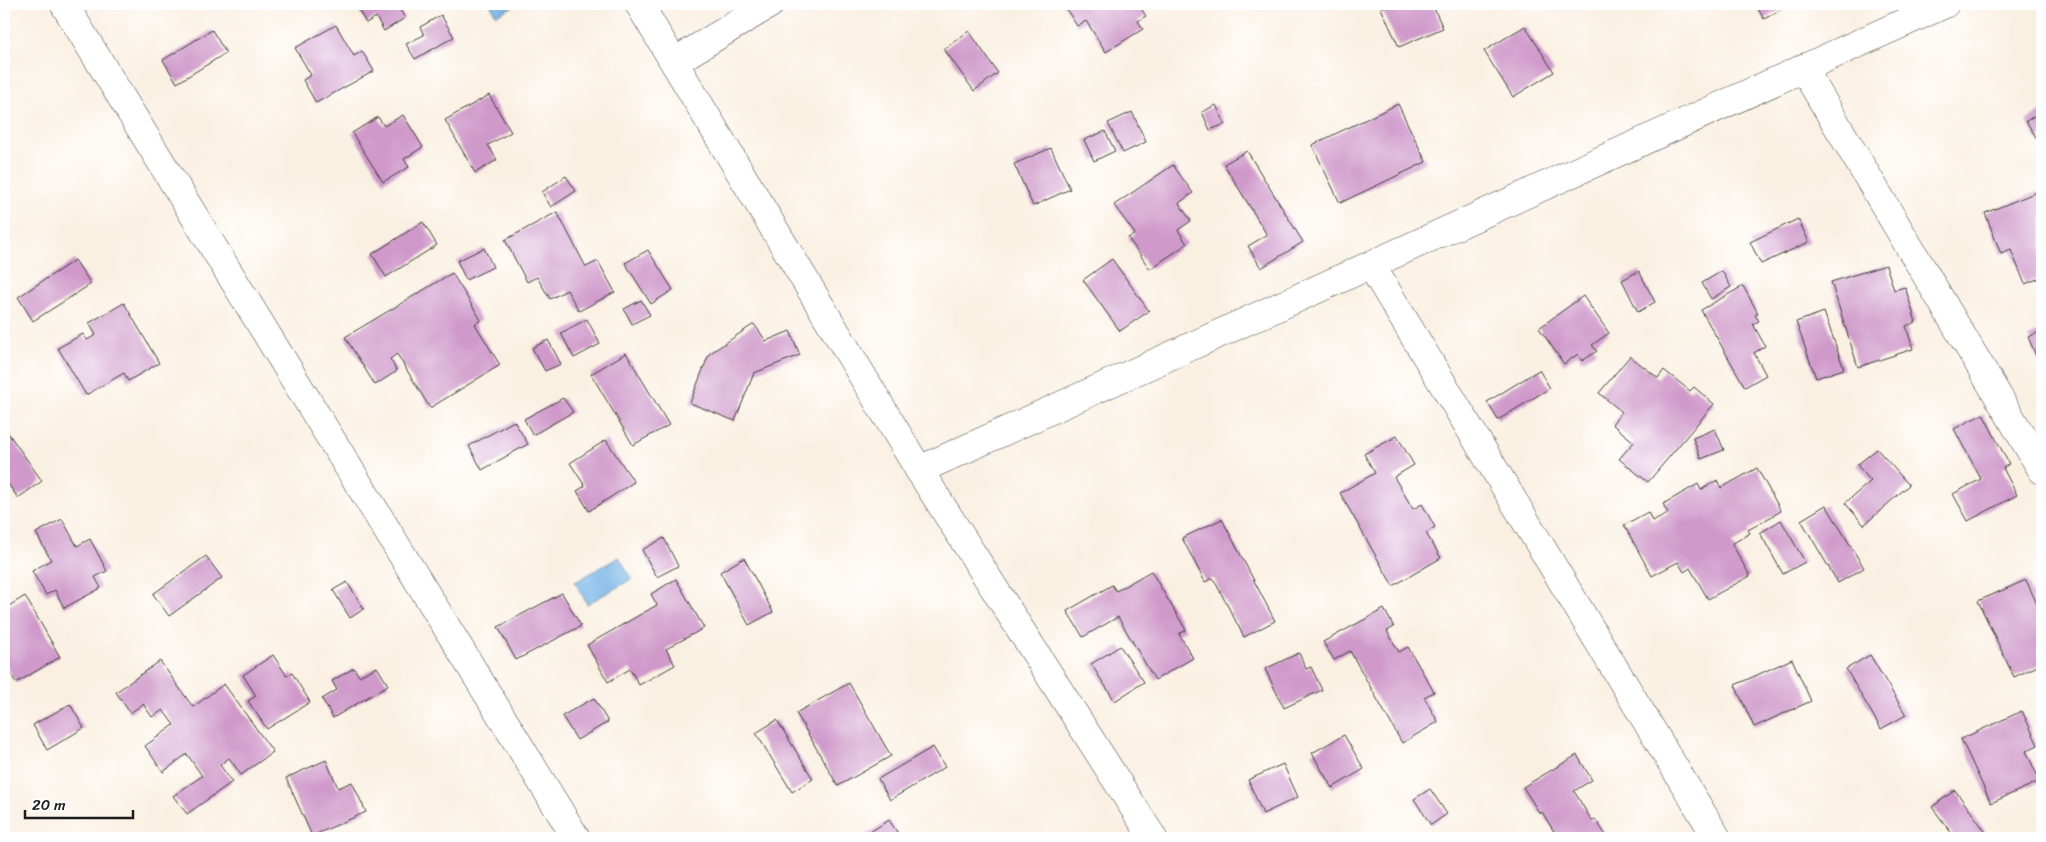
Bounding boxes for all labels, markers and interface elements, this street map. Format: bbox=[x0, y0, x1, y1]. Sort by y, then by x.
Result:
scale bar bbox=[25, 787, 132, 819]
text: 20 m bbox=[32, 792, 66, 818]

